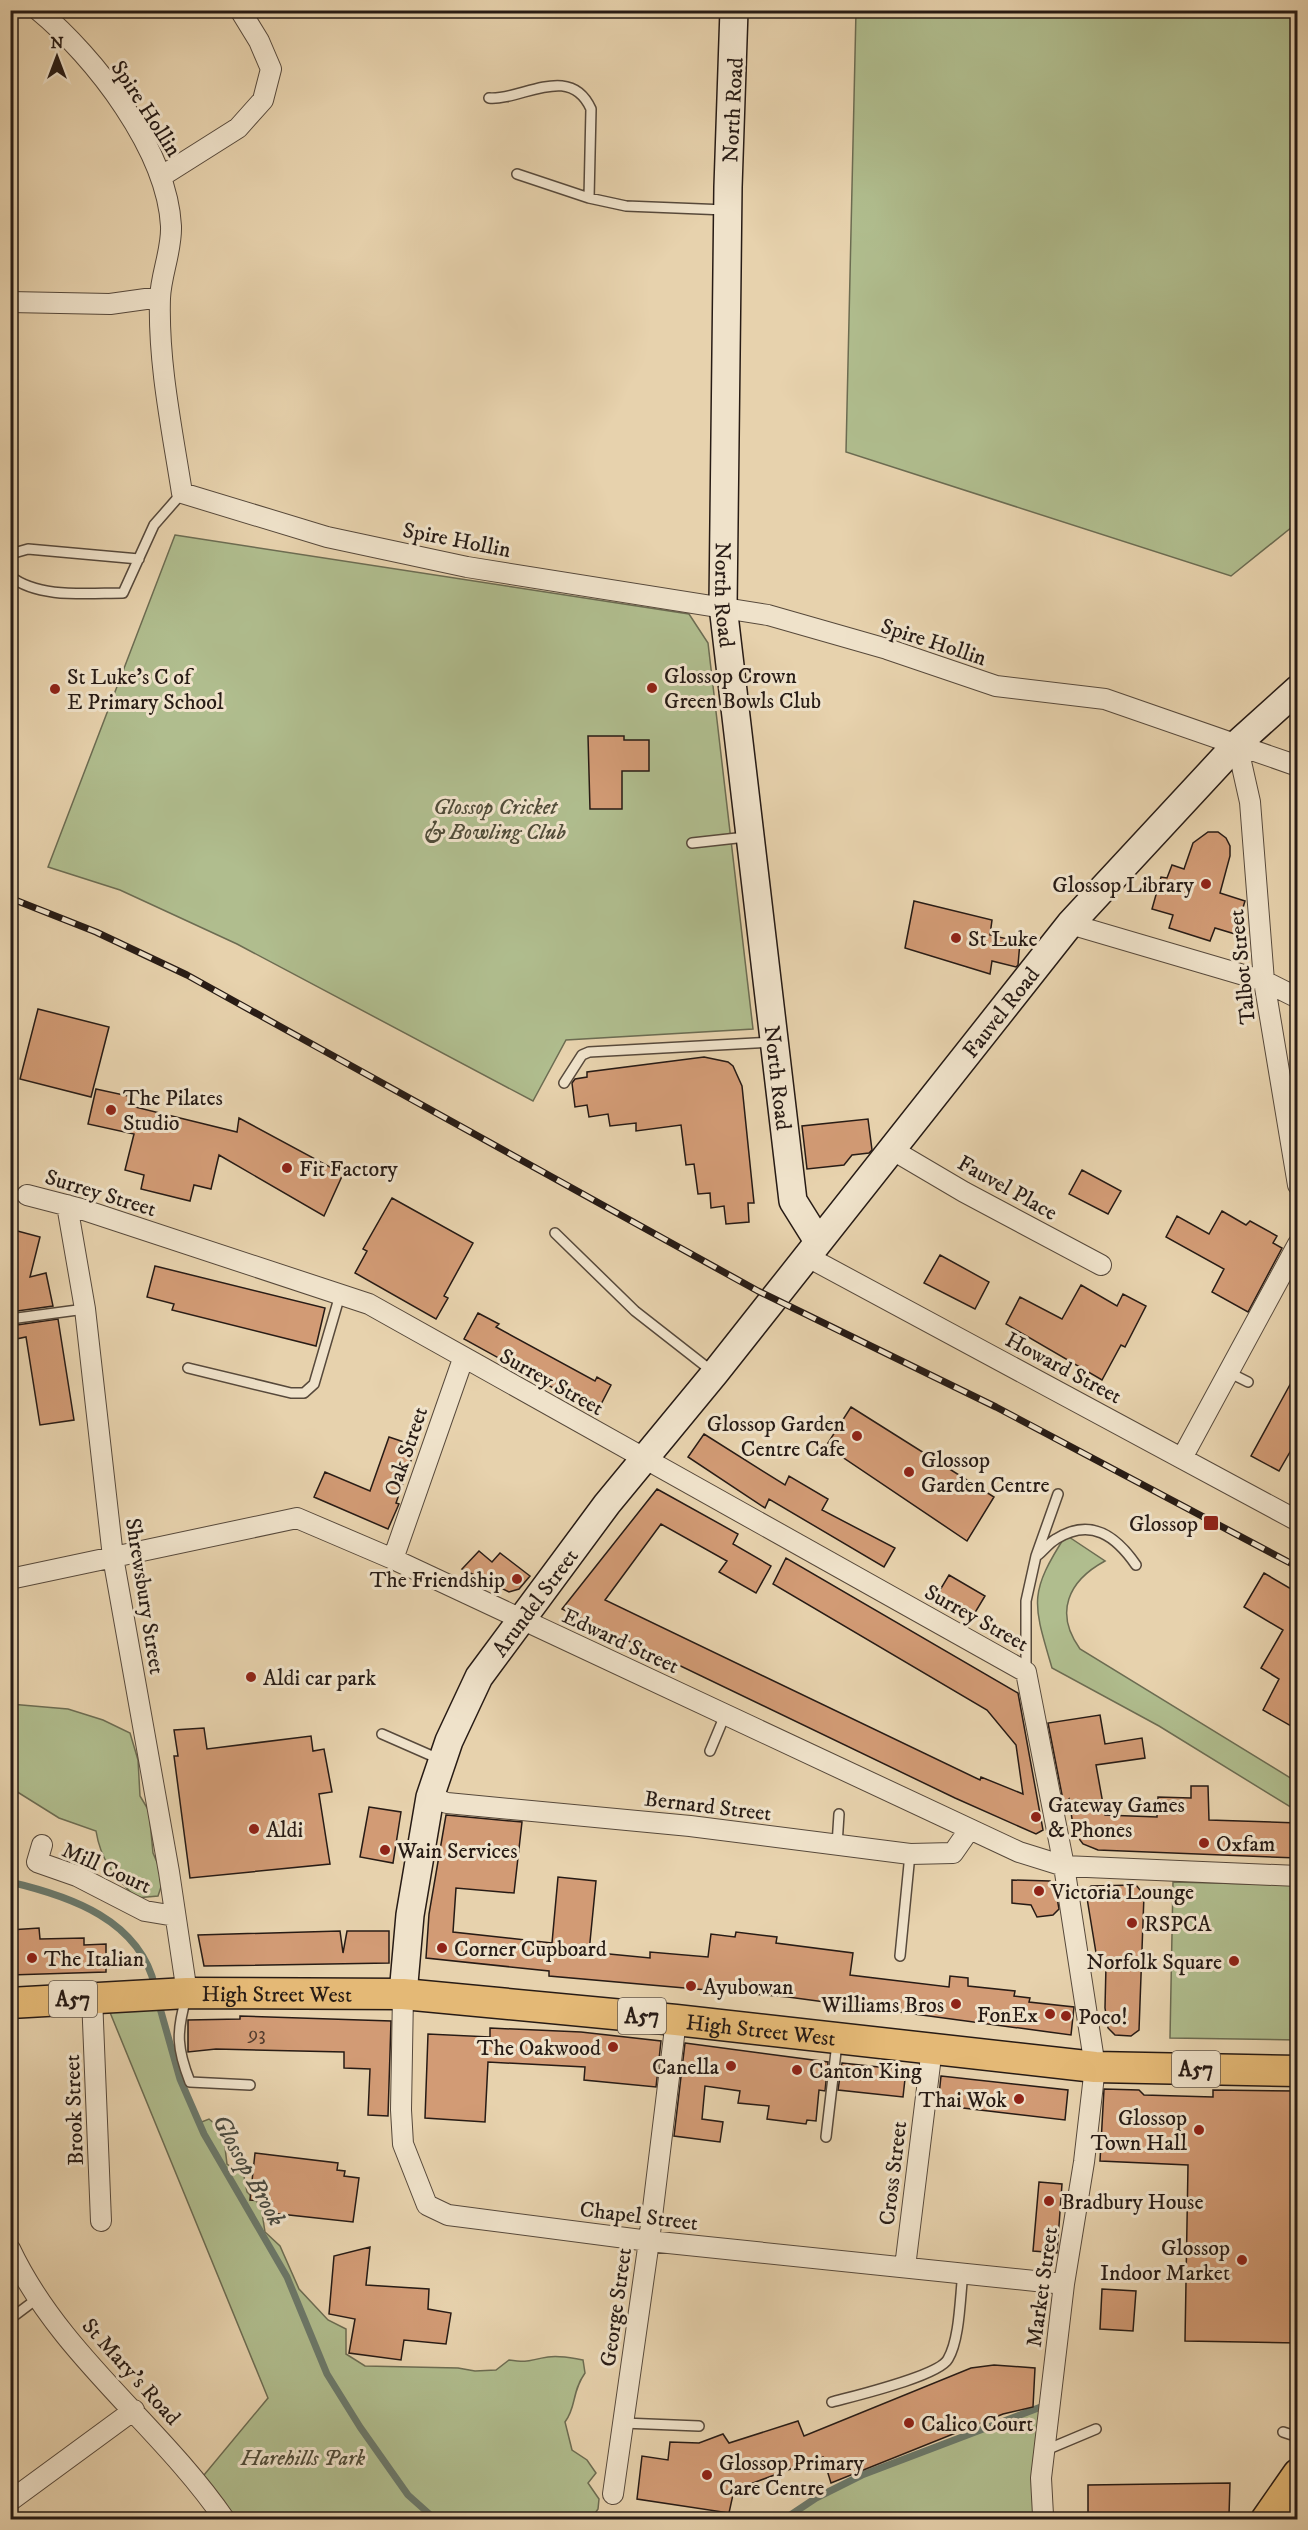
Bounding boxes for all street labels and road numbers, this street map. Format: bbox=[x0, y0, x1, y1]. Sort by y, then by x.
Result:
street label: Spire Hollin bbox=[105, 56, 187, 162]
street label: North Road bbox=[717, 57, 750, 163]
street label: Spire Hollin bbox=[400, 517, 513, 564]
street label: North Road bbox=[708, 542, 740, 649]
street label: Spire Hollin bbox=[877, 613, 990, 672]
street label: Talbot Street bbox=[1223, 908, 1262, 1026]
street label: Fauvel Road bbox=[957, 962, 1046, 1064]
street label: North Road bbox=[757, 1024, 797, 1132]
street label: Fauvel Place bbox=[953, 1150, 1062, 1227]
street label: Surrey Street bbox=[42, 1164, 159, 1223]
street label: Howard Street bbox=[1000, 1326, 1126, 1410]
street label: Surrey Street bbox=[495, 1343, 608, 1422]
street label: Oak Street bbox=[379, 1403, 434, 1500]
street label: Shrewsbury Street bbox=[119, 1516, 170, 1676]
street label: Arundel Street bbox=[487, 1544, 584, 1662]
street label: Surrey Street bbox=[920, 1579, 1033, 1658]
street label: Edward Street bbox=[558, 1603, 683, 1680]
street label: Bernard Street bbox=[643, 1785, 773, 1828]
street label: Mill Court bbox=[58, 1837, 155, 1900]
road number: A57 bbox=[49, 1981, 97, 2017]
street label: High Street West bbox=[201, 1981, 352, 2009]
road number: A57 bbox=[618, 1998, 666, 2034]
street label: High Street West bbox=[684, 2009, 837, 2053]
road number: A57 bbox=[1172, 2051, 1220, 2087]
street label: Brook Street bbox=[59, 2054, 90, 2166]
street label: Cross Street bbox=[874, 2120, 913, 2227]
street label: Chapel Street bbox=[578, 2196, 700, 2237]
street label: Market Street bbox=[1021, 2225, 1064, 2349]
street label: George Street bbox=[595, 2246, 638, 2368]
street label: St Mary's Road bbox=[76, 2313, 186, 2431]

